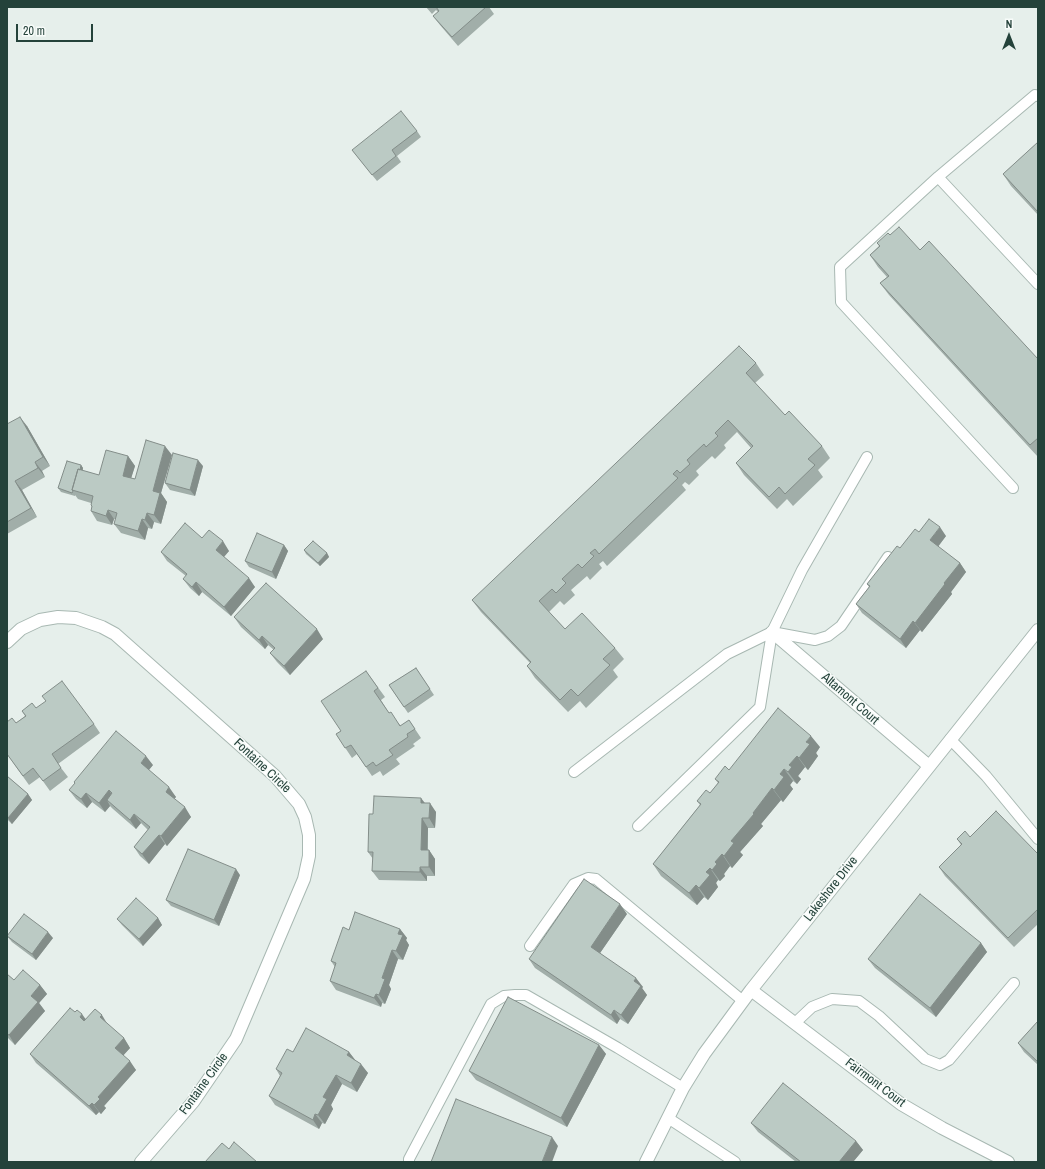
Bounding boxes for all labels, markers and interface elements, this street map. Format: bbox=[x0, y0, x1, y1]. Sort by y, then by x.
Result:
scale bar bbox=[18, 16, 95, 42]
north arrow bbox=[989, 16, 1029, 56]
text: N bbox=[1006, 17, 1012, 31]
text: 20 m bbox=[23, 23, 45, 39]
street label: Altamont Court bbox=[818, 670, 882, 728]
street label: Fontaine Circle bbox=[230, 736, 294, 796]
street label: Lakeshore Drive bbox=[801, 853, 861, 925]
street label: Fontaine Circle bbox=[176, 1050, 232, 1118]
street label: Fairmont Court bbox=[842, 1055, 908, 1111]

